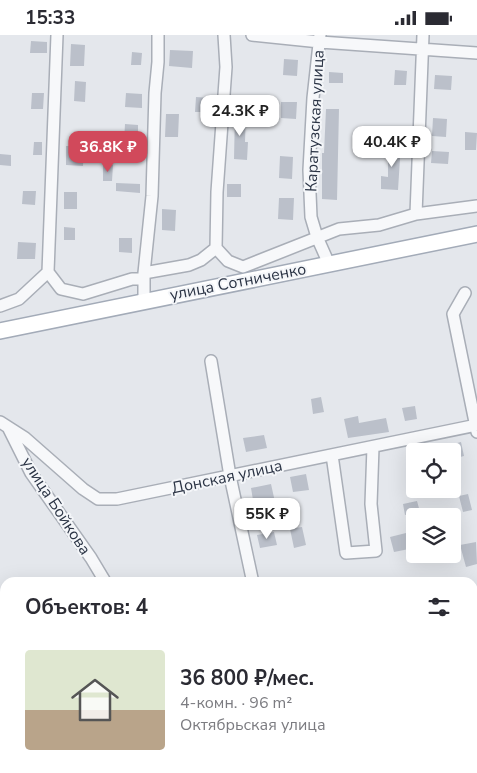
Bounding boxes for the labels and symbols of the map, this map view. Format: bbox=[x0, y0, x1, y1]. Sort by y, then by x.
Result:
street label: Каратузская улица bbox=[300, 49, 330, 193]
pin: 24.3K ₽ bbox=[194, 94, 286, 137]
pin: 40.4K ₽ bbox=[346, 125, 438, 168]
pin: 36.8K ₽ bbox=[62, 131, 154, 173]
street label: улица Сотниченко bbox=[168, 258, 308, 306]
street label: улица Бойкова bbox=[16, 453, 96, 559]
street label: Донская улица bbox=[170, 455, 284, 499]
pin: 55K ₽ bbox=[232, 497, 302, 540]

